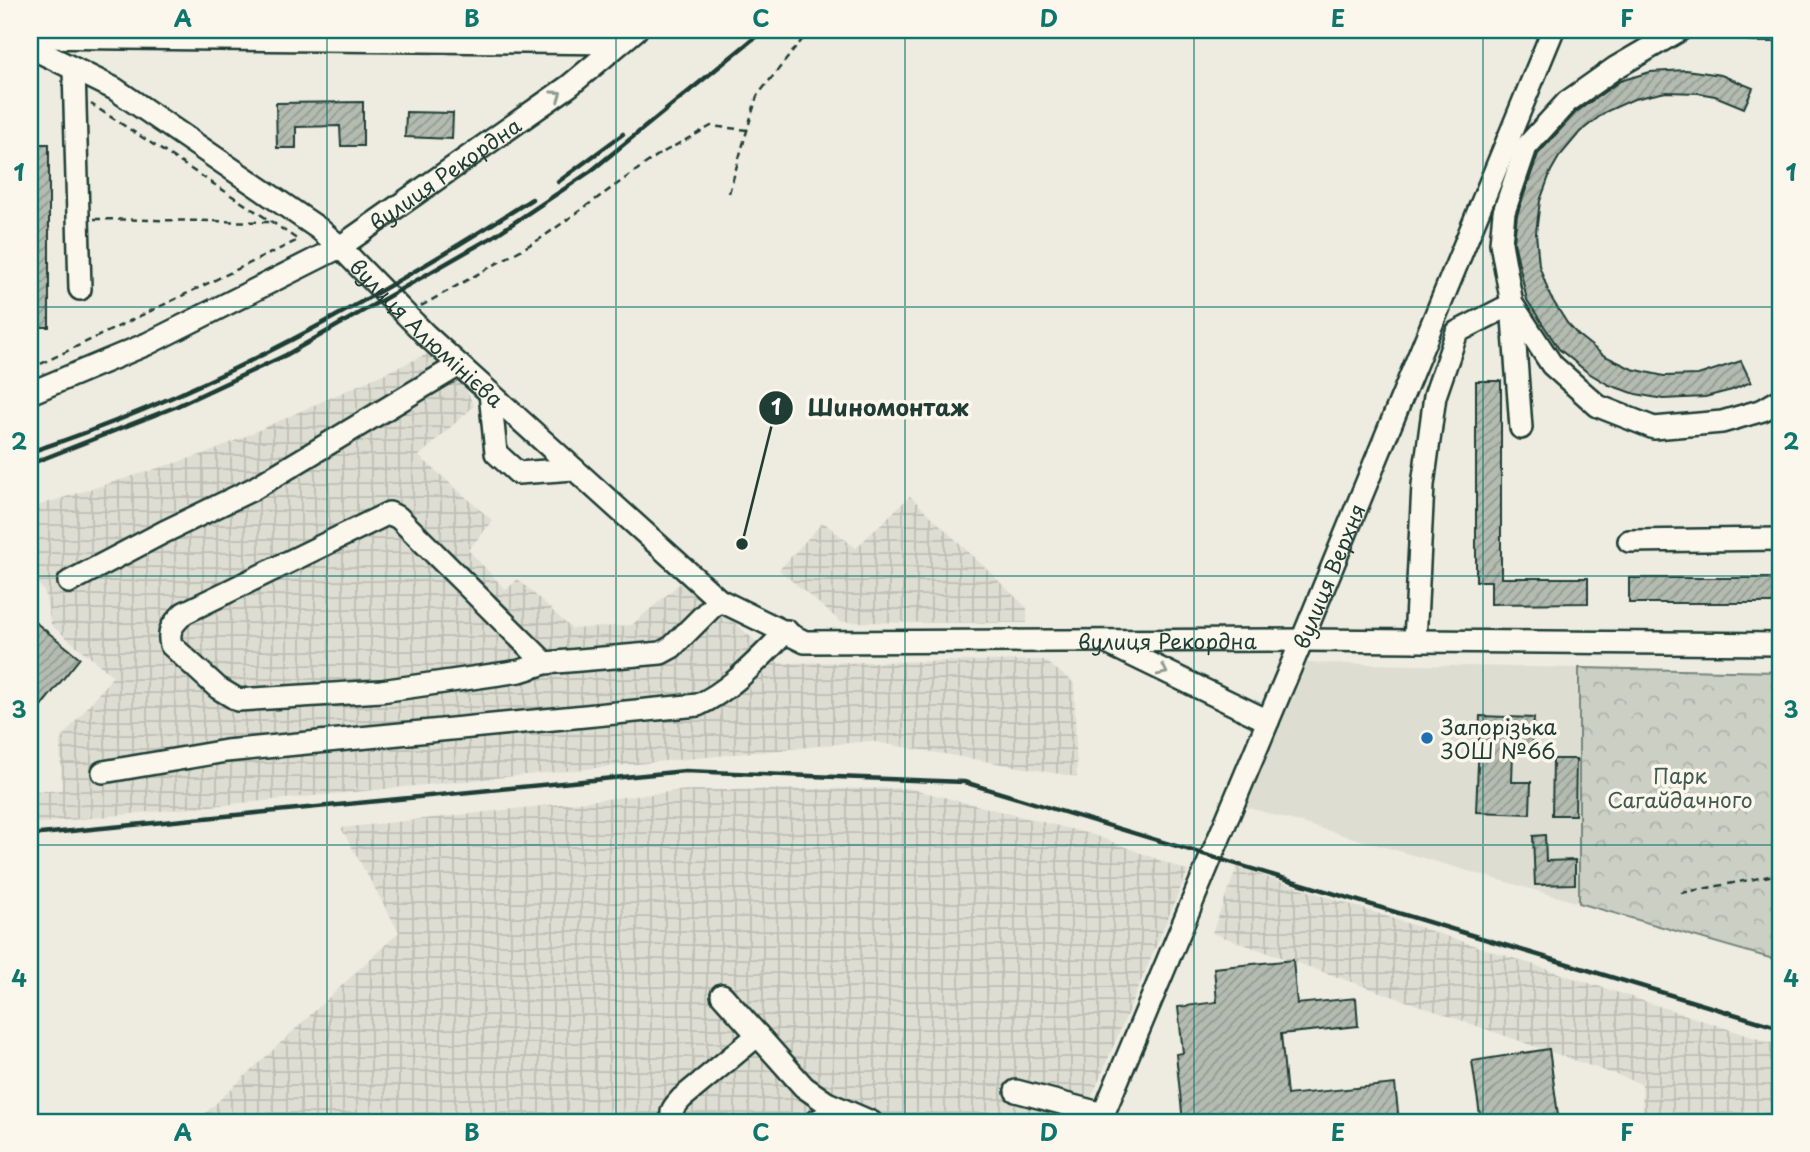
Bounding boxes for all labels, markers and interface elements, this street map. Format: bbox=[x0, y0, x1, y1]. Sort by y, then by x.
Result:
text: A bbox=[174, 0, 192, 35]
text: B bbox=[464, 0, 480, 35]
text: C bbox=[752, 0, 770, 35]
text: D bbox=[1040, 0, 1058, 35]
text: E bbox=[1331, 0, 1345, 35]
text: F bbox=[1620, 0, 1634, 35]
one-way arrow bbox=[549, 91, 562, 103]
street label: вулиця Рекордна bbox=[362, 109, 527, 238]
text: 1 bbox=[14, 154, 25, 189]
text: 1 bbox=[1786, 154, 1797, 189]
street label: вулиця Алюмінієва bbox=[343, 251, 512, 415]
callout: Шиномонтаж bbox=[759, 386, 983, 430]
text: Шиномонтаж bbox=[807, 389, 970, 424]
text: 1 bbox=[771, 390, 781, 422]
text: 2 bbox=[11, 423, 27, 458]
text: 2 bbox=[1783, 423, 1799, 458]
street label: вулиця Верхня bbox=[1284, 498, 1373, 653]
street label: вулиця Рекордна bbox=[1078, 624, 1257, 657]
one-way arrow bbox=[1156, 662, 1168, 676]
text: 3 bbox=[11, 691, 27, 726]
text: 3 bbox=[1783, 691, 1799, 726]
place label: Запорізька ЗОШ №66 bbox=[1441, 710, 1557, 766]
marker: Запорізька ЗОШ №66 bbox=[1419, 730, 1435, 746]
park label: Парк Сагайдачного bbox=[1607, 759, 1753, 815]
text: 4 bbox=[11, 960, 27, 995]
text: 4 bbox=[1783, 960, 1799, 995]
text: A bbox=[174, 1114, 192, 1149]
text: B bbox=[464, 1114, 480, 1149]
text: C bbox=[752, 1114, 770, 1149]
text: D bbox=[1040, 1114, 1058, 1149]
text: E bbox=[1331, 1114, 1345, 1149]
text: F bbox=[1620, 1114, 1634, 1149]

